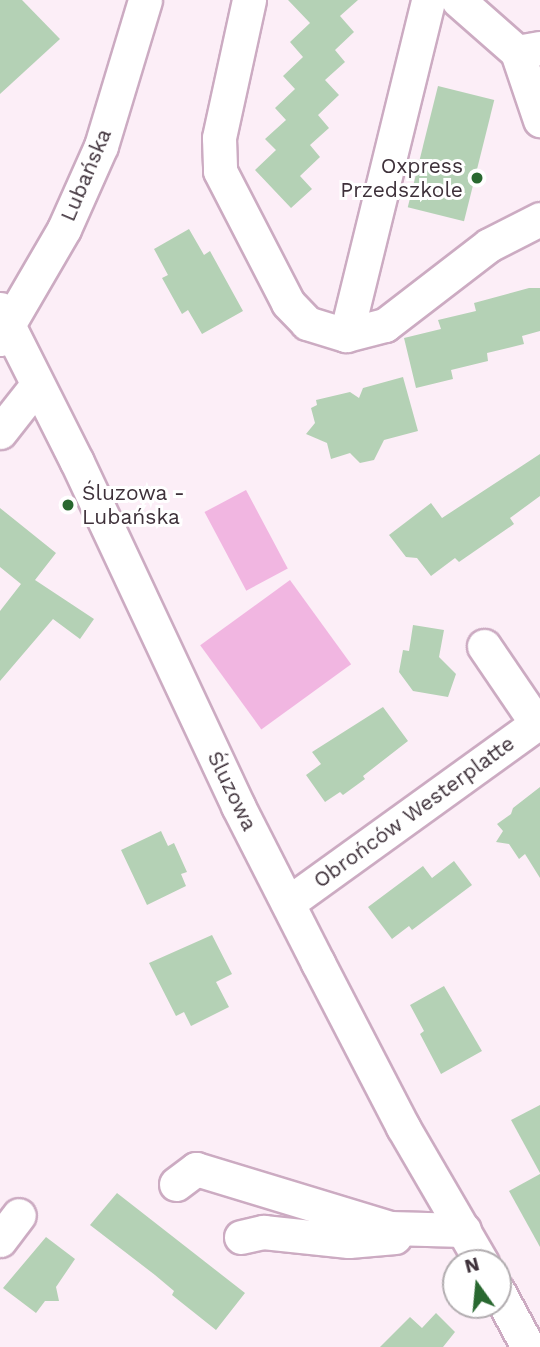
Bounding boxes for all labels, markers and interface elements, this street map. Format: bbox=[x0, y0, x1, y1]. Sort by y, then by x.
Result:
street label: Lubańska bbox=[55, 125, 117, 225]
place label: Oxpress Przedszkole bbox=[340, 153, 463, 203]
marker: Oxpress Przedszkole bbox=[469, 170, 485, 186]
place label: Śluzowa - Lubańska bbox=[82, 480, 185, 530]
marker: Śluzowa - Lubańska bbox=[60, 497, 76, 513]
street label: Obrońców Westerplatte bbox=[308, 730, 520, 894]
street label: Śluzowa bbox=[202, 747, 262, 835]
north arrow bbox=[442, 1249, 512, 1319]
text: N bbox=[462, 1252, 482, 1278]

